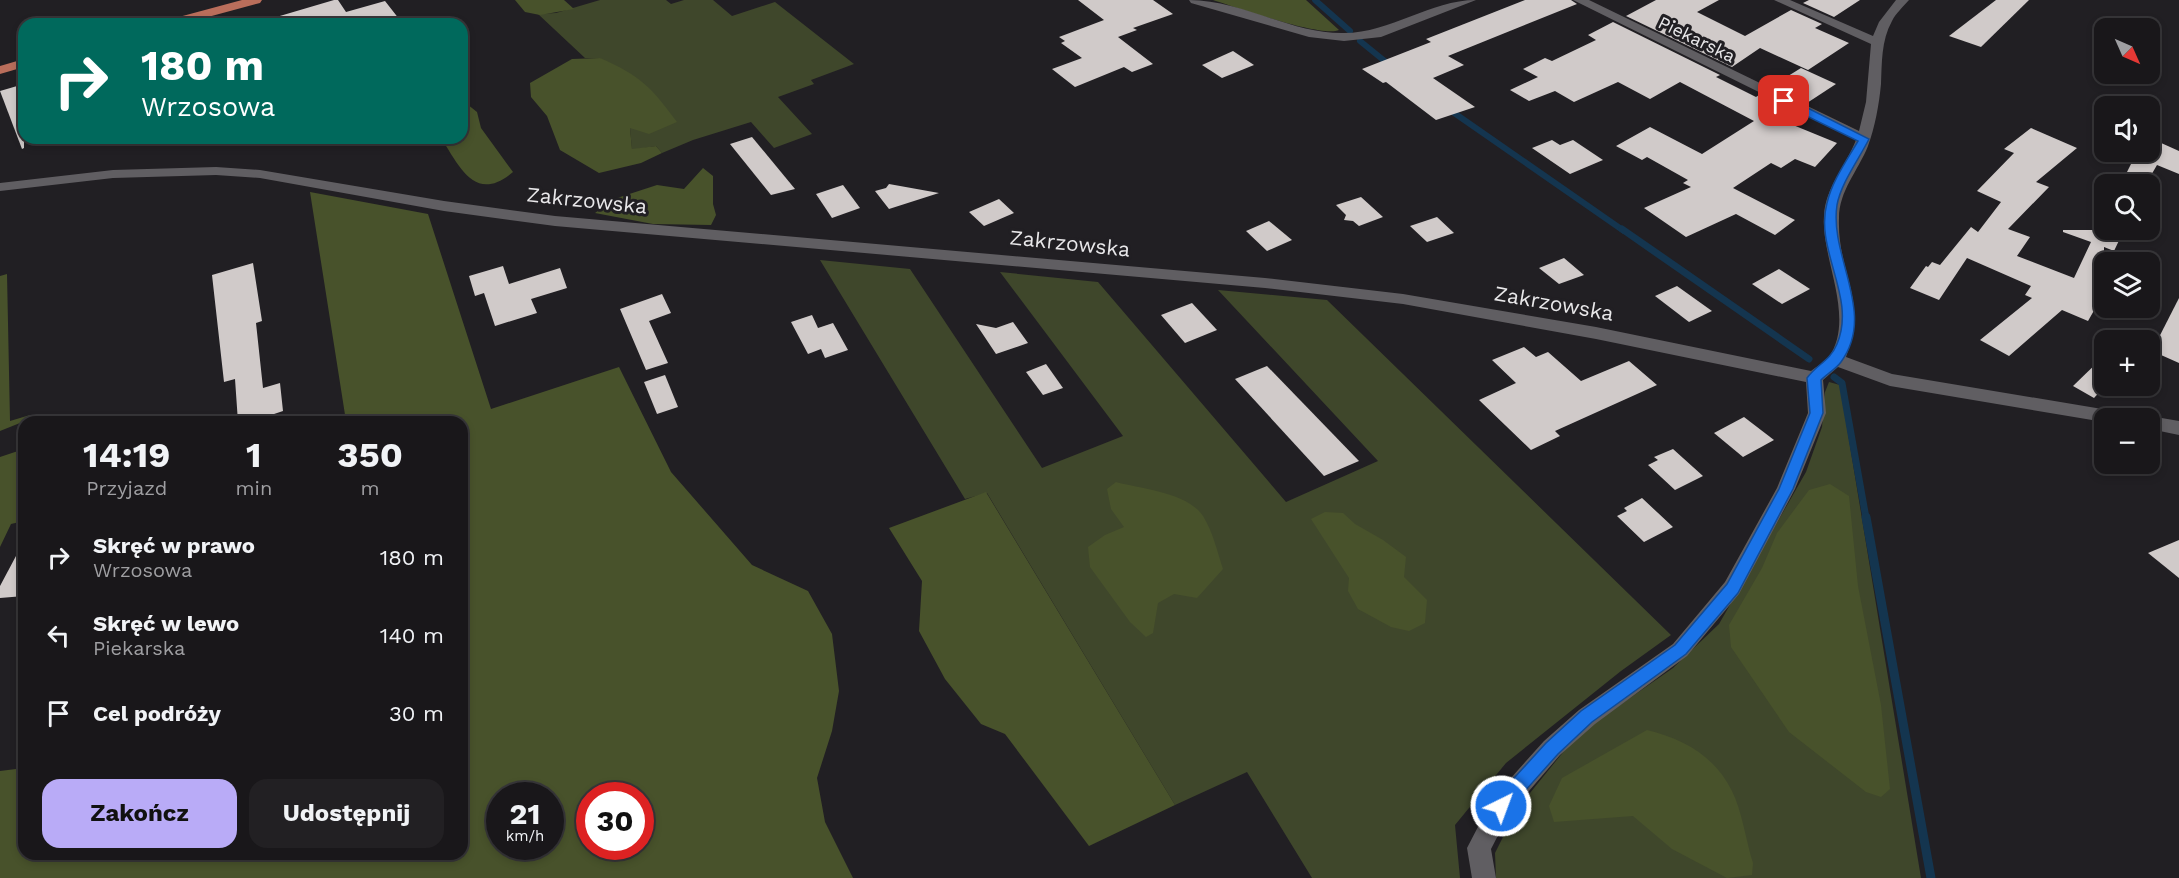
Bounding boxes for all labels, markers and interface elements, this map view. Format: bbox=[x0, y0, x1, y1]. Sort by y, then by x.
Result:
street label: Piekarska bbox=[1655, 11, 1739, 67]
north arrow bbox=[2094, 18, 2160, 84]
map controls bbox=[2094, 18, 2160, 474]
text: 180 m bbox=[141, 41, 264, 90]
icon: right bbox=[42, 42, 120, 120]
pin bbox=[1758, 75, 1809, 126]
icon: arrive bbox=[1767, 84, 1800, 117]
text: Wrzosowa bbox=[141, 91, 275, 123]
button: sound bbox=[2094, 96, 2160, 162]
button: search bbox=[2094, 174, 2160, 240]
street label: Zakrzowska bbox=[526, 181, 649, 219]
street label: Zakrzowska bbox=[1009, 224, 1132, 262]
button: layers bbox=[2094, 252, 2160, 318]
street label: Zakrzowska bbox=[1492, 280, 1616, 326]
button: + bbox=[2094, 330, 2160, 396]
button: − bbox=[2094, 408, 2160, 474]
text: 14:19 bbox=[83, 434, 170, 476]
text: 1 bbox=[246, 434, 262, 476]
text: 350 bbox=[337, 434, 403, 476]
text: Przyjazd bbox=[86, 476, 167, 500]
text: min bbox=[236, 476, 272, 500]
text: m bbox=[361, 476, 380, 500]
text: Skręć w prawo bbox=[93, 533, 255, 558]
icon: right bbox=[42, 541, 75, 574]
text: 180 m bbox=[380, 545, 444, 570]
text: Wrzosowa bbox=[93, 558, 192, 582]
text: Skręć w lewo bbox=[93, 611, 239, 636]
icon: left bbox=[42, 619, 75, 652]
text: 140 m bbox=[380, 623, 444, 648]
text: Piekarska bbox=[93, 636, 185, 660]
icon: arrive bbox=[42, 697, 75, 730]
text: Cel podróży bbox=[93, 701, 221, 726]
text: 30 m bbox=[389, 701, 444, 726]
position arrow bbox=[1469, 774, 1533, 838]
button: Zakończ bbox=[42, 779, 237, 848]
button: Udostępnij bbox=[249, 779, 444, 848]
speed limit sign: 30 bbox=[576, 782, 654, 860]
text: 21 bbox=[510, 796, 540, 831]
text: km/h bbox=[506, 827, 544, 845]

